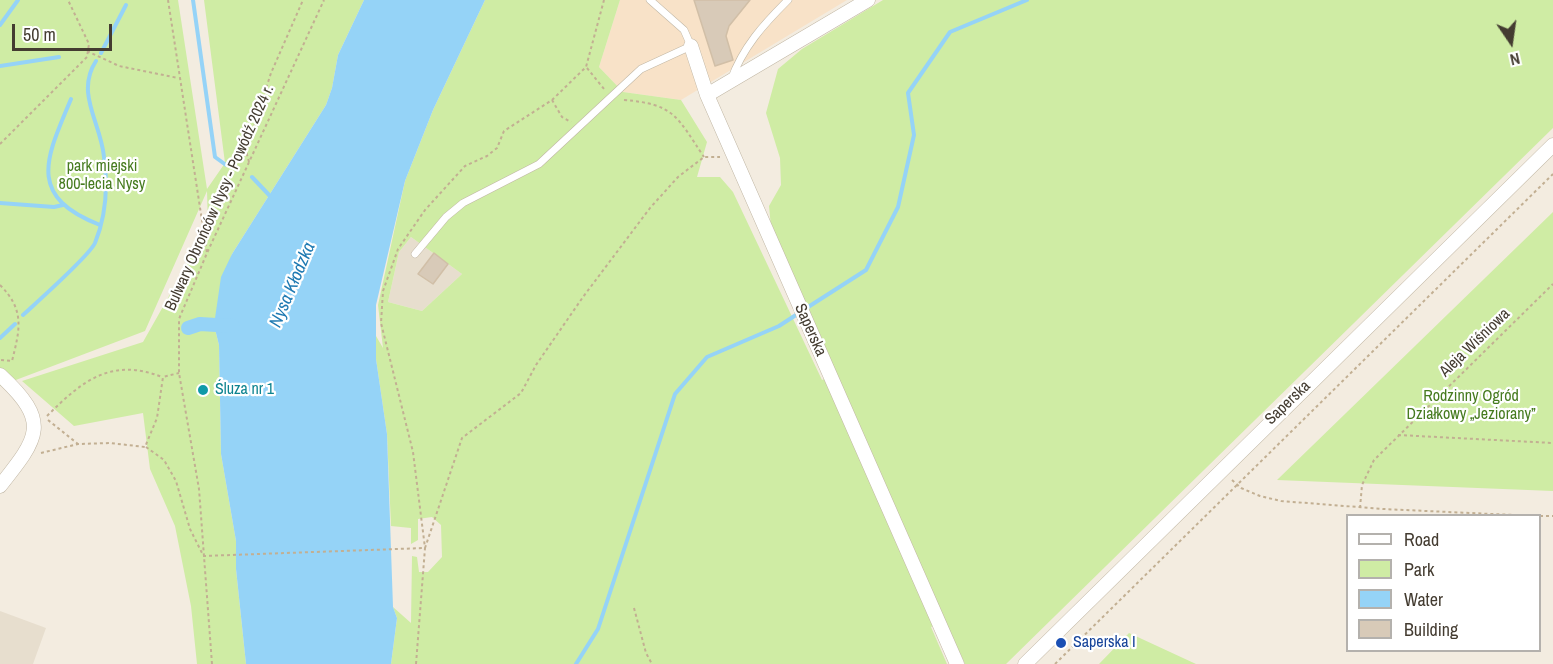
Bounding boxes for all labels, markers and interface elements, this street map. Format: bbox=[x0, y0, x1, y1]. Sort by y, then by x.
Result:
scale bar bbox=[15, 12, 116, 50]
north arrow bbox=[1481, 12, 1541, 72]
text: 50 m bbox=[23, 22, 56, 47]
text: N bbox=[1508, 48, 1522, 71]
street label: Bulwary Obrońców Nysy - Powódź 2024 r. bbox=[161, 82, 279, 314]
park label: park miejski 800-lecia Nysy bbox=[59, 157, 145, 195]
water label: Nysa Kłodzka bbox=[265, 239, 321, 331]
street label: Saperska bbox=[790, 301, 830, 359]
street label: Aleja Wiśniowa bbox=[1436, 305, 1514, 381]
street label: Saperska bbox=[1261, 377, 1315, 429]
place label: Śluza nr 1 bbox=[215, 380, 274, 400]
marker: Śluza nr 1 bbox=[196, 383, 210, 397]
park label: Rodzinny Ogród Działkowy „Jeziorany” bbox=[1406, 387, 1536, 425]
legend bbox=[1346, 514, 1541, 652]
text: Road bbox=[1404, 527, 1439, 552]
text: Park bbox=[1404, 557, 1434, 582]
text: Water bbox=[1404, 587, 1443, 612]
text: Building bbox=[1404, 617, 1458, 642]
place label: Saperska I bbox=[1073, 633, 1136, 653]
marker: Saperska I bbox=[1054, 636, 1068, 650]

